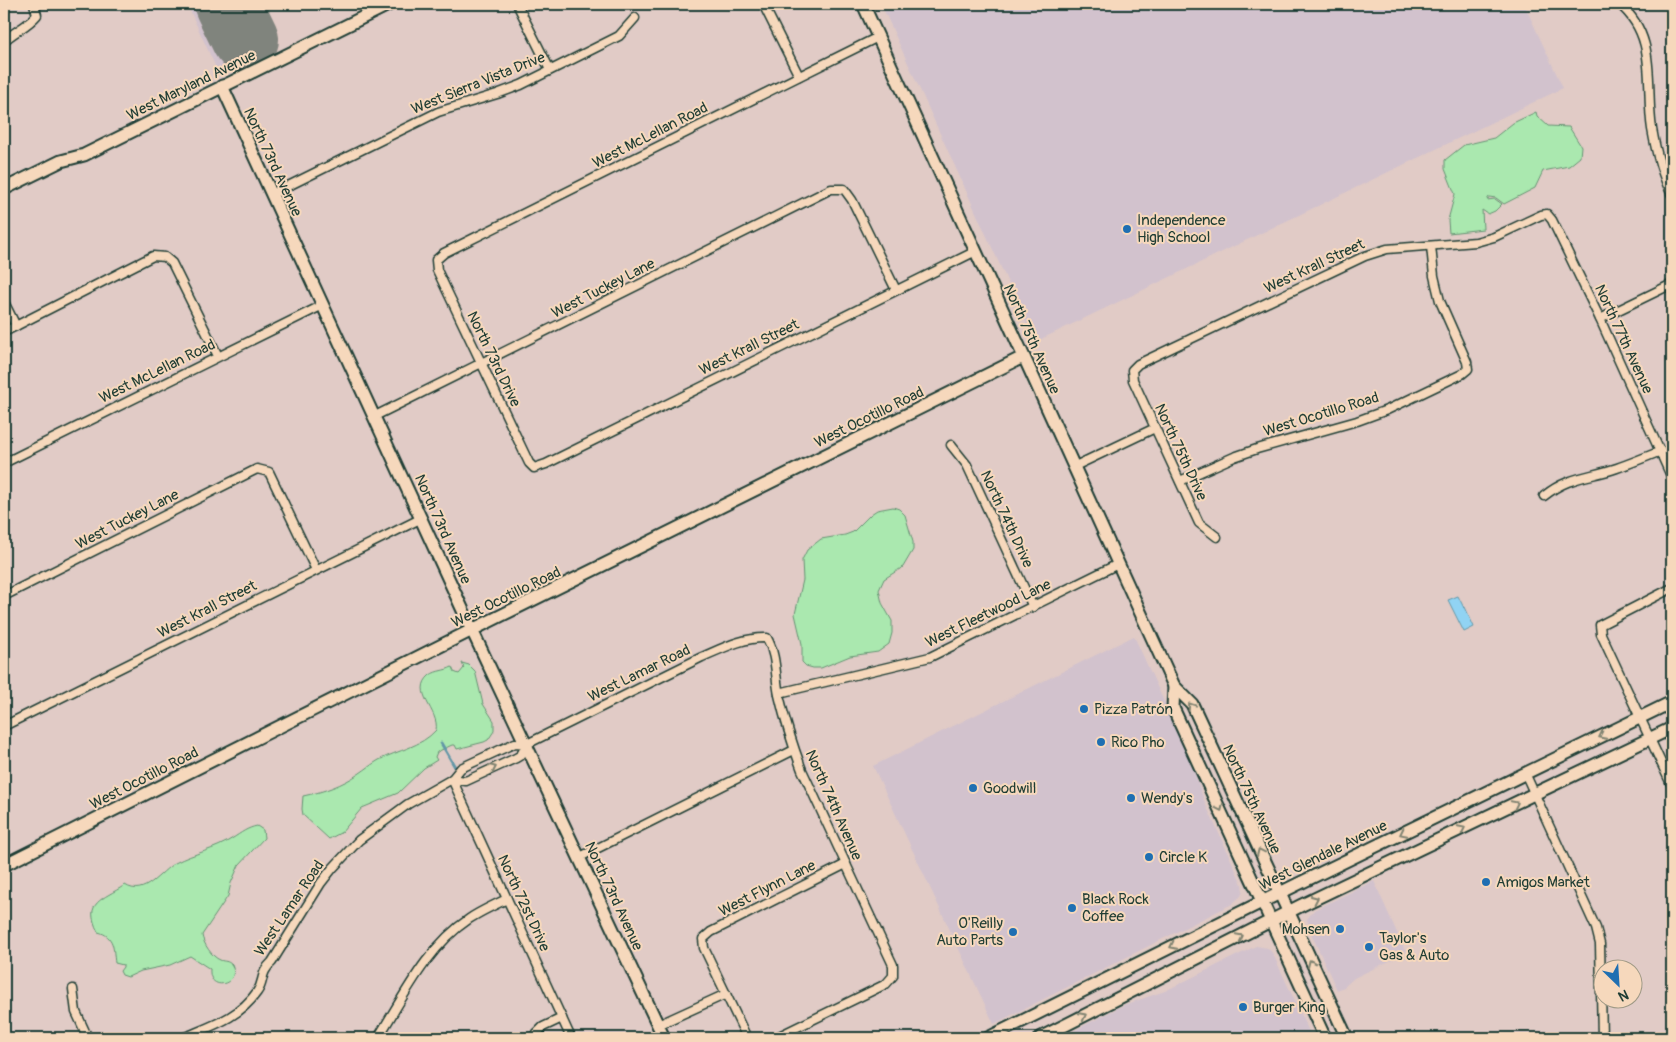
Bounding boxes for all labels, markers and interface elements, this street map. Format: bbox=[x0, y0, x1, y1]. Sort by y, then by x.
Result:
street label: West Maryland Avenue bbox=[124, 46, 259, 125]
street label: West Sierra Vista Drive bbox=[409, 48, 548, 119]
street label: West McLellan Road bbox=[589, 98, 711, 173]
street label: North 73rd Avenue bbox=[239, 105, 306, 220]
place label: Independence High School bbox=[1137, 211, 1226, 247]
marker: Independence High School bbox=[1121, 223, 1133, 235]
street label: West Krall Street bbox=[1261, 234, 1368, 298]
street label: West Tuckey Lane bbox=[548, 254, 659, 323]
street label: North 75th Avenue bbox=[999, 281, 1065, 398]
street label: North 77th Avenue bbox=[1590, 282, 1657, 397]
street label: North 73rd Drive bbox=[462, 308, 525, 411]
street label: West Krall Street bbox=[696, 315, 803, 380]
street label: West McLellan Road bbox=[96, 335, 218, 408]
street label: West Ocotillo Road bbox=[811, 383, 927, 452]
street label: West Ocotillo Road bbox=[1261, 388, 1381, 441]
street label: North 75th Drive bbox=[1150, 401, 1211, 504]
street label: North 74th Drive bbox=[976, 468, 1038, 571]
street label: North 73rd Avenue bbox=[410, 471, 475, 587]
street label: West Tuckey Lane bbox=[72, 485, 183, 554]
street label: West Ocotillo Road bbox=[448, 563, 564, 632]
street label: West Fleetwood Lane bbox=[922, 575, 1055, 652]
street label: West Krall Street bbox=[155, 576, 261, 643]
street label: West Lamar Road bbox=[585, 640, 694, 706]
place label: Pizza Patrón bbox=[1094, 700, 1173, 719]
one-way arrow bbox=[1188, 702, 1197, 711]
marker: Pizza Patrón bbox=[1078, 703, 1090, 715]
one-way arrow bbox=[1598, 730, 1607, 740]
place label: Rico Pho bbox=[1111, 733, 1165, 752]
marker: Rico Pho bbox=[1095, 736, 1107, 748]
street label: North 75th Avenue bbox=[1218, 742, 1285, 857]
street label: West Ocotillo Road bbox=[87, 743, 202, 814]
street label: North 74th Avenue bbox=[801, 747, 867, 864]
one-way arrow bbox=[488, 764, 497, 775]
place label: Goodwill bbox=[983, 779, 1036, 798]
marker: Goodwill bbox=[967, 782, 979, 794]
place label: Wendy's bbox=[1141, 789, 1193, 808]
marker: Wendy's bbox=[1125, 792, 1137, 804]
one-way arrow bbox=[1510, 799, 1519, 810]
one-way arrow bbox=[1214, 803, 1225, 812]
street label: West Glendale Avenue bbox=[1256, 816, 1391, 895]
one-way arrow bbox=[1457, 825, 1466, 835]
one-way arrow bbox=[1399, 827, 1408, 837]
street label: North 73rd Avenue bbox=[580, 839, 647, 954]
place label: Circle K bbox=[1159, 848, 1207, 867]
one-way arrow bbox=[1256, 848, 1266, 857]
marker: Circle K bbox=[1143, 851, 1155, 863]
street label: North 72st Drive bbox=[493, 852, 554, 955]
street label: West Flynn Lane bbox=[716, 856, 819, 921]
street label: West Lamar Road bbox=[250, 857, 329, 960]
place label: Amigos Market bbox=[1496, 873, 1591, 892]
marker: Amigos Market bbox=[1480, 876, 1492, 888]
place label: Black Rock Coffee bbox=[1082, 890, 1150, 926]
one-way arrow bbox=[1310, 895, 1319, 905]
marker: Black Rock Coffee bbox=[1066, 902, 1078, 914]
place label: O'Reilly Auto Parts bbox=[936, 914, 1004, 950]
place label: Mohsen bbox=[1282, 920, 1330, 939]
marker: Mohsen bbox=[1334, 923, 1346, 935]
marker: O'Reilly Auto Parts bbox=[1007, 926, 1019, 938]
place label: Taylor's Gas & Auto bbox=[1379, 929, 1449, 965]
one-way arrow bbox=[1235, 933, 1244, 943]
one-way arrow bbox=[1169, 940, 1178, 950]
marker: Taylor's Gas & Auto bbox=[1363, 941, 1375, 953]
one-way arrow bbox=[1307, 959, 1318, 968]
north arrow bbox=[1594, 960, 1644, 1010]
text: N bbox=[1615, 986, 1631, 1005]
place label: Burger King bbox=[1253, 998, 1326, 1017]
marker: Burger King bbox=[1237, 1001, 1249, 1013]
one-way arrow bbox=[1078, 1012, 1087, 1022]

